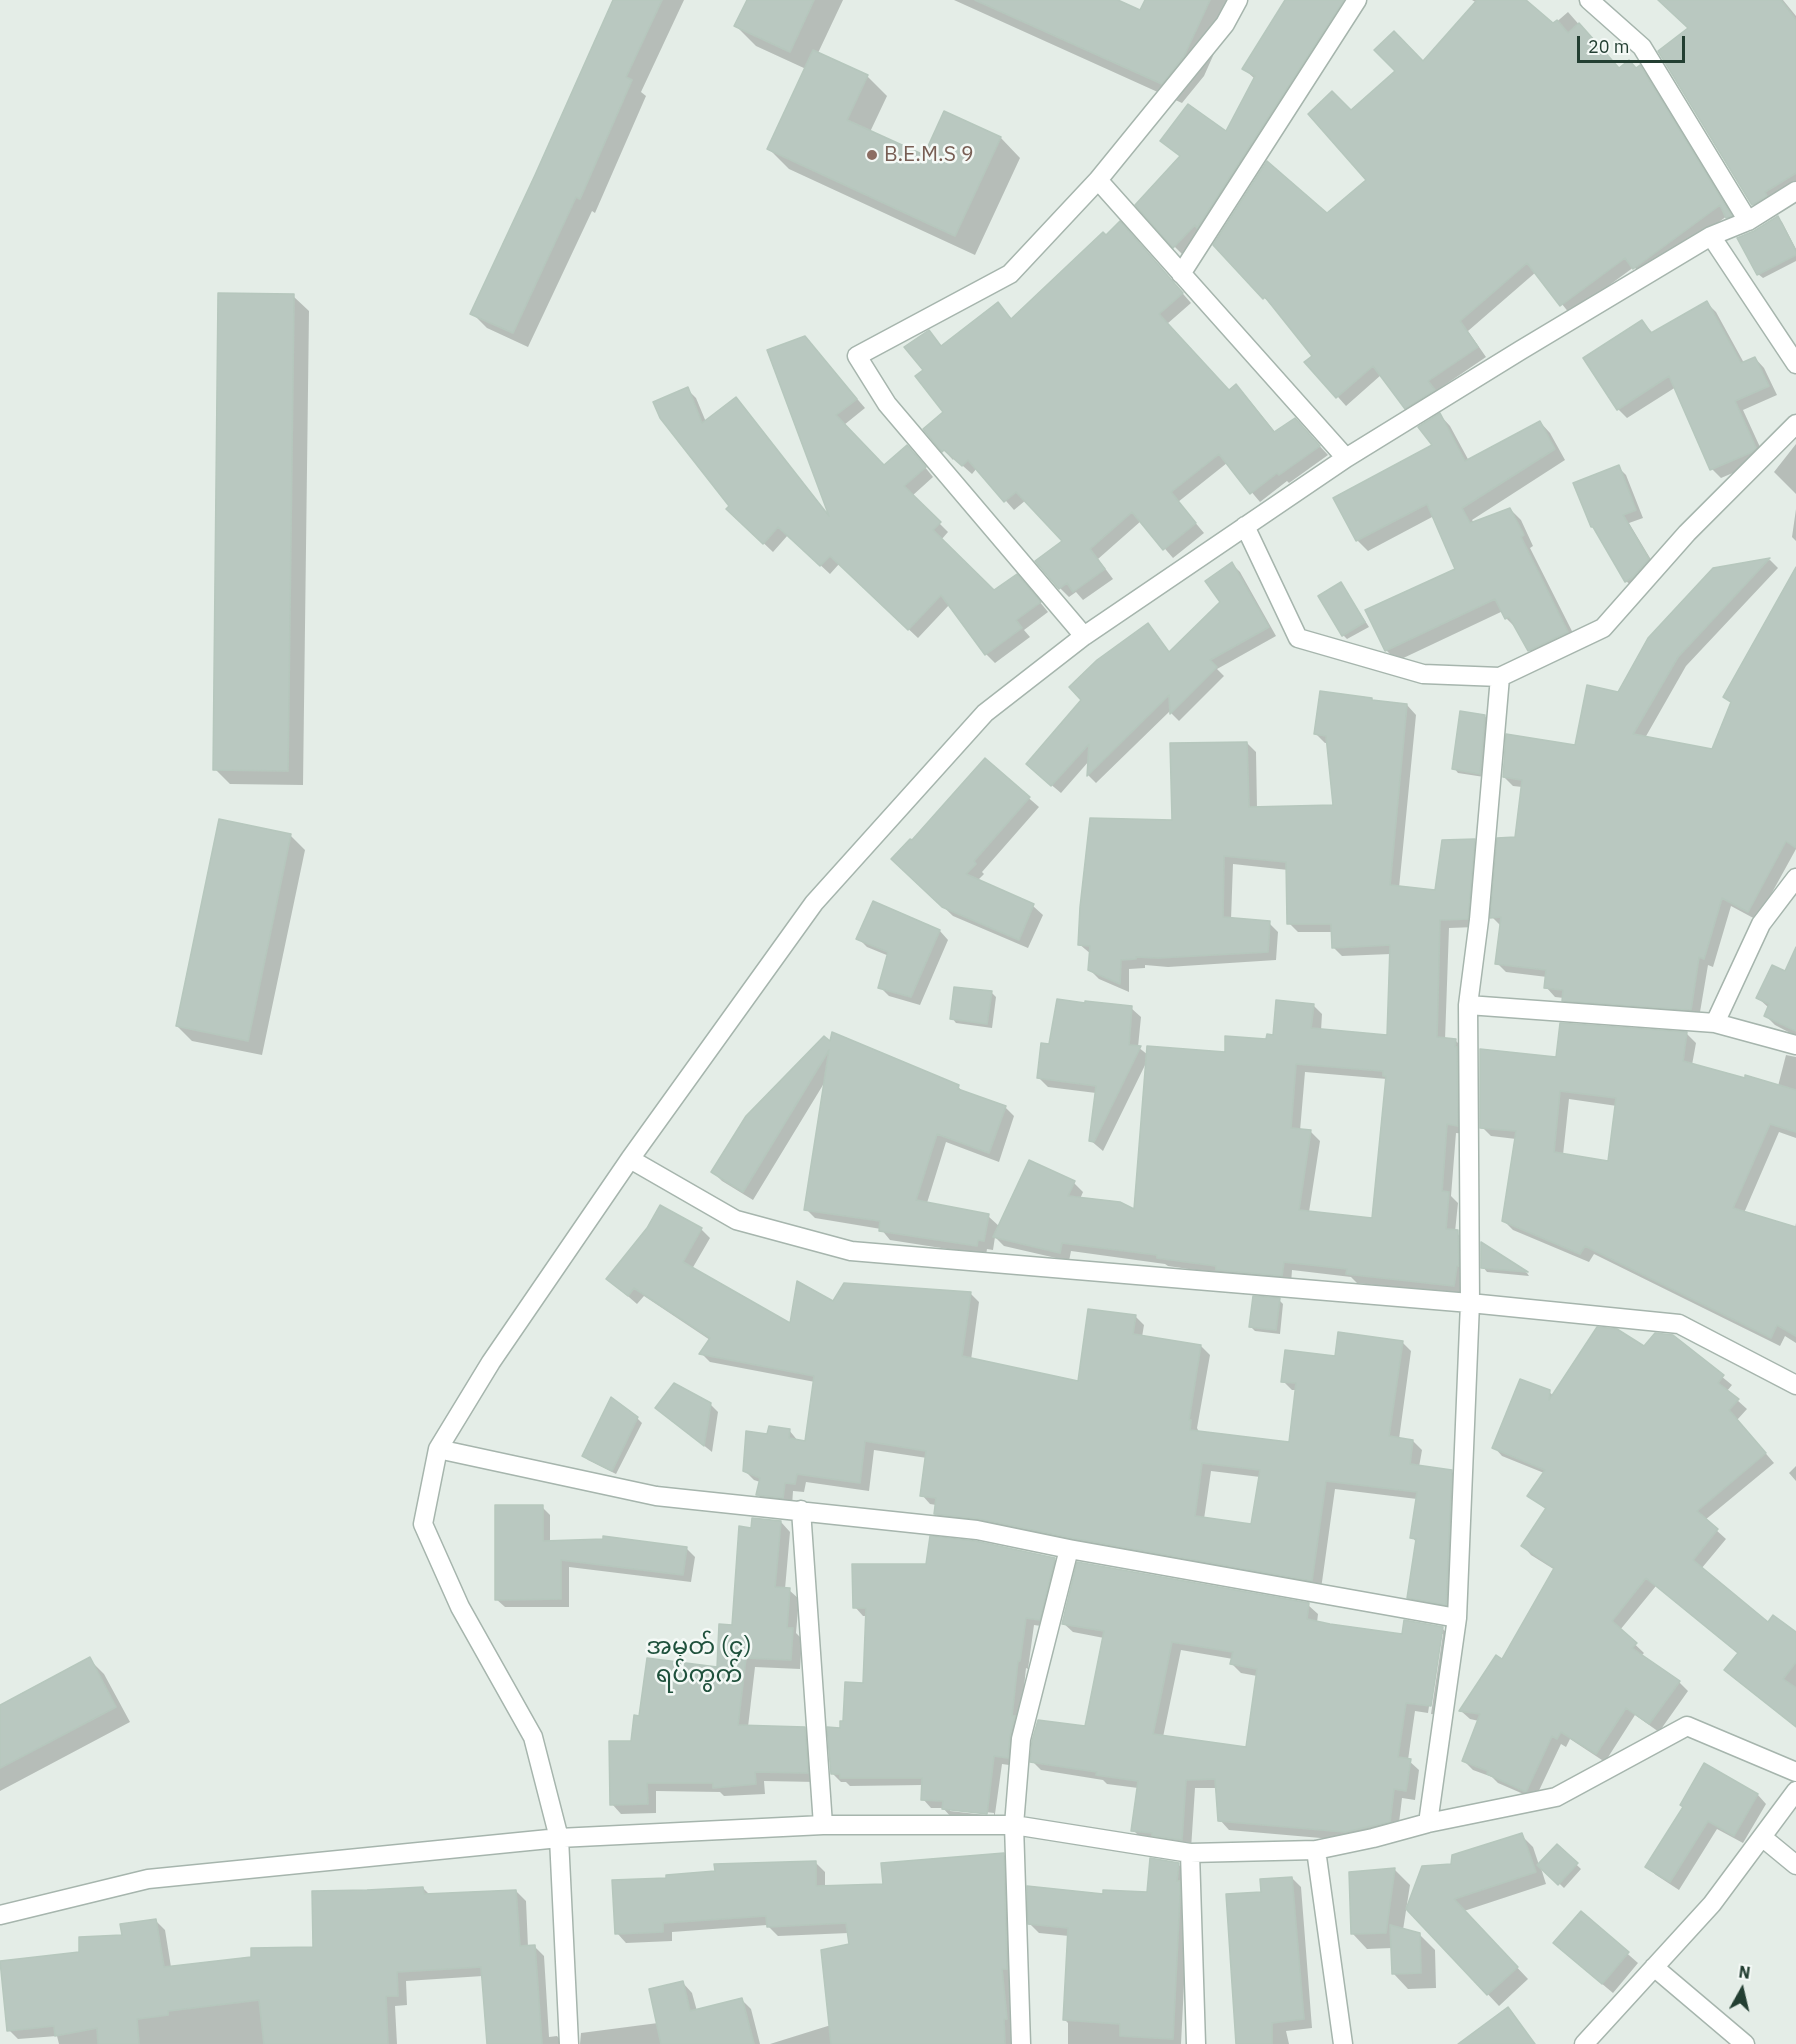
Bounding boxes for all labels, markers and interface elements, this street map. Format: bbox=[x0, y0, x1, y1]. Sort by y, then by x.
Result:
scale bar bbox=[1580, 24, 1688, 62]
text: 20 m bbox=[1588, 35, 1630, 58]
place label: B.E.M.S 9 bbox=[884, 142, 974, 168]
marker: B.E.M.S 9 bbox=[865, 148, 879, 162]
district label: အမှတ် (၄) ရပ်ကွက် bbox=[646, 1633, 752, 1689]
north arrow bbox=[1712, 1960, 1772, 2020]
text: N bbox=[1737, 1961, 1752, 1983]

